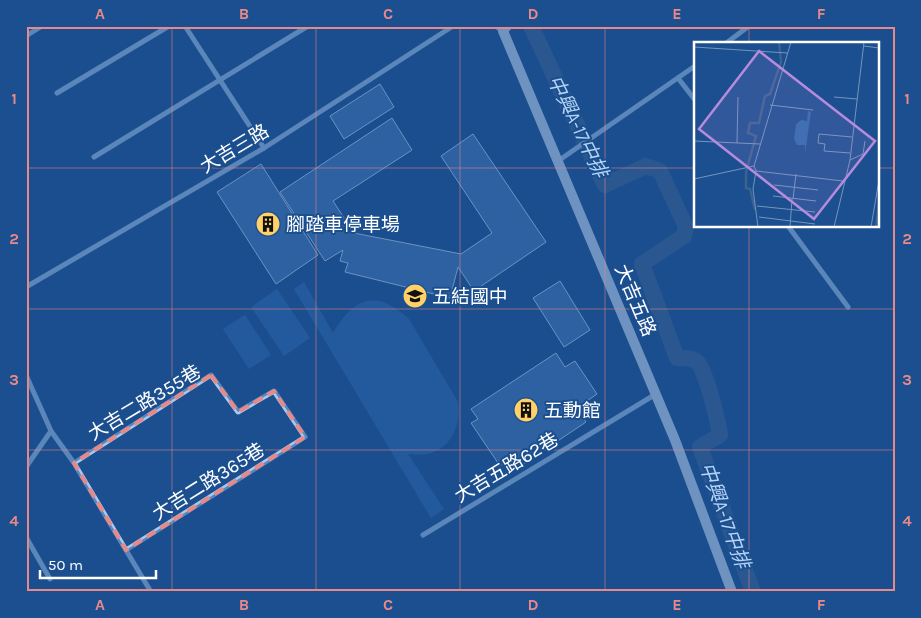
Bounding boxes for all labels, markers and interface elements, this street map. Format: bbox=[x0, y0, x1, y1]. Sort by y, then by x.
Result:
text: A bbox=[95, 4, 105, 23]
text: B bbox=[239, 4, 249, 23]
text: C bbox=[383, 4, 393, 23]
text: D bbox=[528, 4, 539, 23]
text: E bbox=[672, 4, 682, 23]
text: F bbox=[817, 4, 826, 23]
inset map bbox=[694, 42, 878, 228]
water label: 中興A-17中排 bbox=[543, 71, 614, 184]
text: 1 bbox=[11, 89, 17, 108]
text: 1 bbox=[904, 89, 910, 108]
street label: 大吉三路 bbox=[196, 120, 273, 178]
building icon: 腳踏車停車場 bbox=[255, 211, 281, 237]
place label: 腳踏車停車場 bbox=[286, 214, 400, 236]
text: 2 bbox=[9, 229, 19, 248]
text: 2 bbox=[902, 229, 912, 248]
street label: 大吉五路 bbox=[610, 261, 660, 340]
school or university icon: 五結國中 bbox=[402, 283, 428, 309]
place label: 五結國中 bbox=[432, 286, 508, 308]
street label: 大吉二路355巷 bbox=[84, 361, 205, 445]
text: 3 bbox=[9, 370, 19, 389]
text: 3 bbox=[902, 370, 912, 389]
building icon: 五動館 bbox=[513, 397, 539, 423]
place label: 五動館 bbox=[544, 400, 601, 422]
street label: 大吉五路62巷 bbox=[451, 428, 562, 507]
street label: 大吉二路365巷 bbox=[148, 439, 269, 525]
water label: 中興A-17中排 bbox=[695, 459, 755, 574]
text: 4 bbox=[9, 511, 19, 530]
text: 4 bbox=[902, 511, 912, 530]
scale bar bbox=[40, 548, 156, 580]
text: 50 m bbox=[48, 556, 83, 574]
text: A bbox=[95, 595, 105, 614]
text: B bbox=[239, 595, 249, 614]
text: C bbox=[383, 595, 393, 614]
text: D bbox=[528, 595, 539, 614]
text: E bbox=[672, 595, 682, 614]
text: F bbox=[817, 595, 826, 614]

